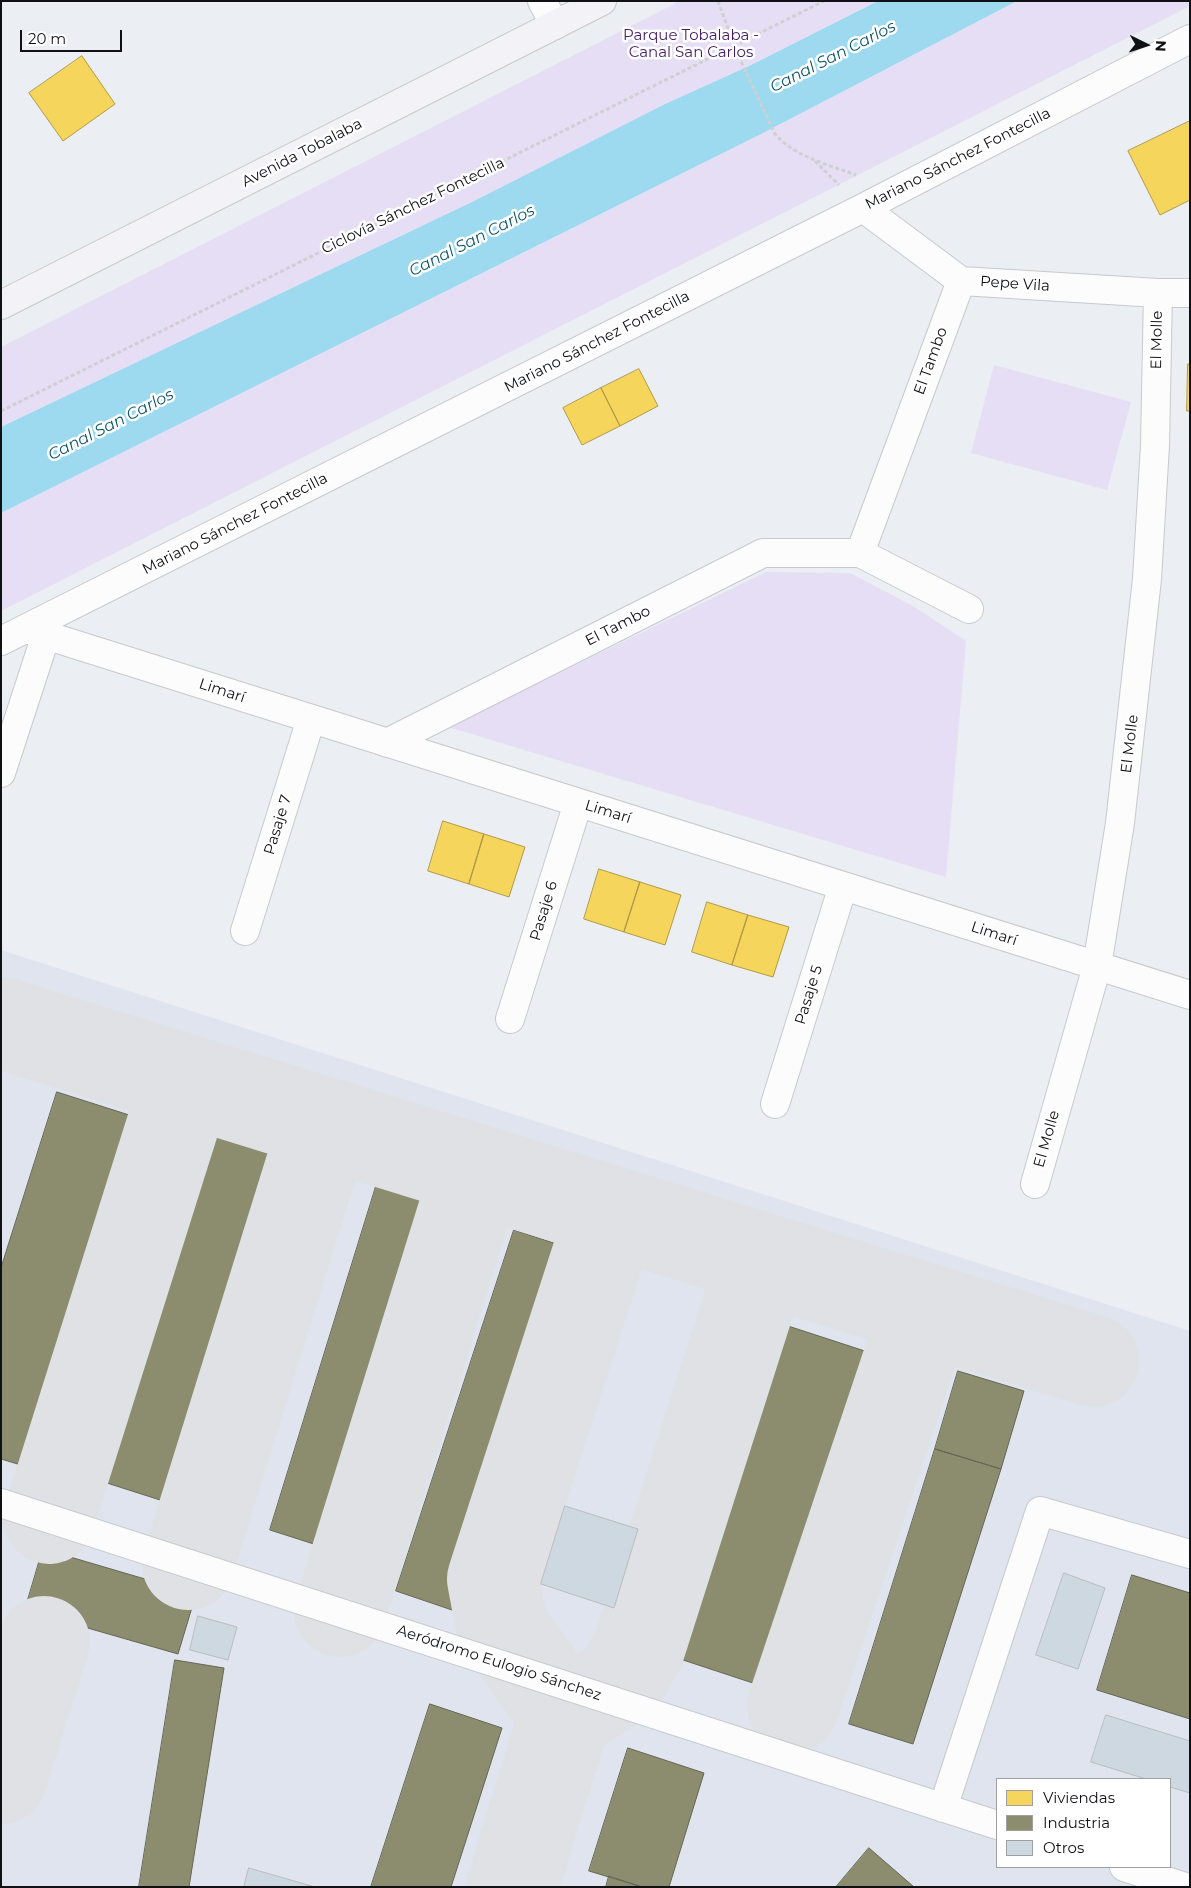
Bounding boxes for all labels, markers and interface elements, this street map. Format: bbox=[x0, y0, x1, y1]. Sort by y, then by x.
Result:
water label: Canal San Carlos bbox=[767, 17, 899, 97]
scale bar bbox=[22, 20, 125, 52]
north arrow bbox=[1121, 20, 1171, 70]
park label: Parque Tobalaba - Canal San Carlos bbox=[623, 27, 759, 62]
text: 20 m bbox=[28, 29, 66, 48]
text: N bbox=[1152, 40, 1170, 52]
street label: Mariano Sánchez Fontecilla bbox=[862, 104, 1054, 214]
street label: Avenida Tobalaba bbox=[239, 115, 365, 191]
street label: Ciclovía Sánchez Fontecilla bbox=[319, 154, 507, 258]
water label: Canal San Carlos bbox=[406, 201, 538, 281]
street label: Pepe Vila bbox=[979, 273, 1051, 295]
street label: Mariano Sánchez Fontecilla bbox=[501, 287, 693, 397]
street label: El Molle bbox=[1147, 310, 1167, 370]
street label: El Tambo bbox=[910, 325, 952, 397]
water label: Canal San Carlos bbox=[45, 385, 177, 465]
street label: Mariano Sánchez Fontecilla bbox=[139, 469, 331, 579]
street label: El Tambo bbox=[582, 602, 654, 650]
street label: Limarí bbox=[197, 675, 247, 707]
street label: El Molle bbox=[1117, 714, 1143, 774]
street label: Pasaje 7 bbox=[260, 793, 296, 857]
street label: Limarí bbox=[583, 796, 633, 828]
street label: Pasaje 6 bbox=[526, 879, 562, 943]
street label: Limarí bbox=[969, 918, 1019, 950]
street label: Pasaje 5 bbox=[791, 963, 827, 1027]
street label: El Molle bbox=[1030, 1108, 1064, 1170]
street label: Aeródromo Eulogio Sánchez bbox=[394, 1621, 604, 1705]
legend bbox=[996, 1778, 1171, 1868]
text: Viviendas bbox=[1043, 1788, 1115, 1807]
text: Industria bbox=[1043, 1813, 1110, 1832]
text: Otros bbox=[1043, 1838, 1084, 1857]

